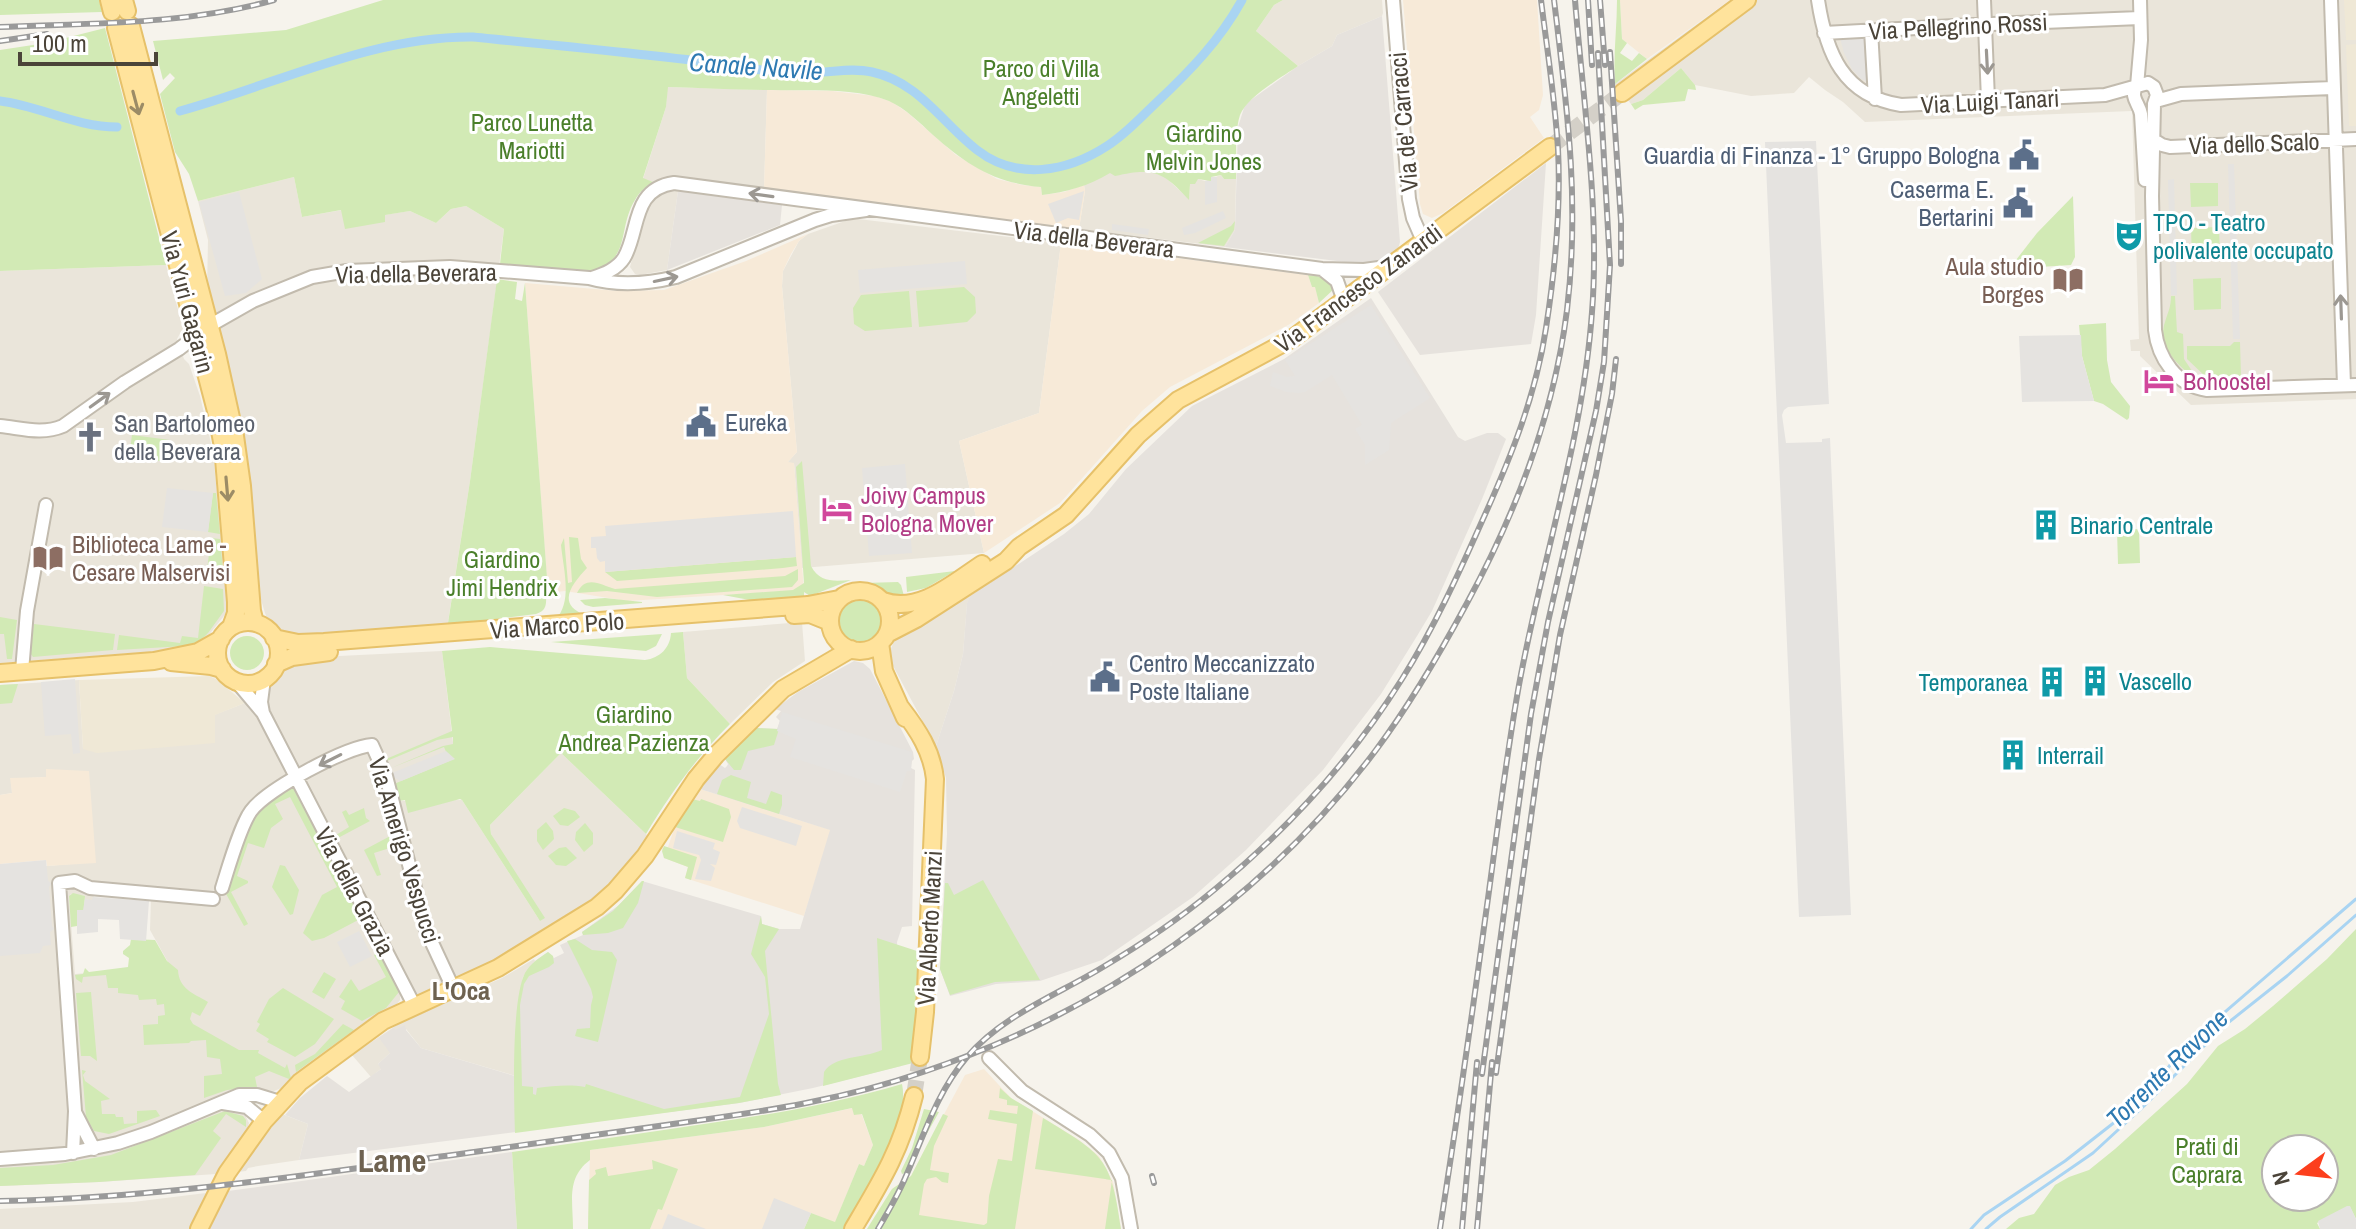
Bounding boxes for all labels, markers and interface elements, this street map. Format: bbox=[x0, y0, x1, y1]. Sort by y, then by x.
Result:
street label: Via Pellegrino Rossi bbox=[1868, 5, 2048, 47]
scale bar bbox=[20, 16, 156, 66]
text: 100 m bbox=[32, 27, 87, 59]
water label: Canale Navile bbox=[688, 44, 824, 88]
one-way arrow bbox=[1979, 48, 1994, 75]
street label: Via de' Carracci bbox=[1381, 51, 1425, 193]
park label: Parco di Villa Angeletti bbox=[983, 52, 1099, 112]
street label: Via Luigi Tanari bbox=[1920, 81, 2060, 121]
one-way arrow bbox=[129, 90, 144, 115]
park label: Parco Lunetta Mariotti bbox=[471, 106, 593, 166]
park label: Giardino Melvin Jones bbox=[1146, 117, 1262, 177]
street label: Via dello Scalo bbox=[2188, 125, 2320, 161]
public building icon: Guardia di Finanza - 1° Gruppo Bologna bbox=[2007, 138, 2041, 172]
place label: Guardia di Finanza - 1° Gruppo Bologna bbox=[1644, 139, 2000, 171]
place label: Caserma E. Bertarini bbox=[1890, 173, 1994, 233]
public building icon: Caserma E. Bertarini bbox=[2001, 186, 2035, 220]
one-way arrow bbox=[748, 187, 775, 202]
place label: TPO - Teatro polivalente occupato bbox=[2153, 206, 2334, 266]
street label: Via della Beverara bbox=[1012, 213, 1176, 265]
street label: Via Francesco Zanardi bbox=[1268, 216, 1448, 360]
theatre icon: TPO - Teatro polivalente occupato bbox=[2112, 219, 2146, 253]
street label: Via Yuri Gagarin bbox=[154, 227, 222, 377]
place label: Aula studio Borges bbox=[1945, 250, 2044, 310]
street label: Via della Beverara bbox=[335, 256, 497, 290]
library icon: Aula studio Borges bbox=[2051, 263, 2085, 297]
one-way arrow bbox=[652, 271, 678, 286]
one-way arrow bbox=[2334, 294, 2349, 321]
hotel icon: Bohoostel bbox=[2142, 364, 2176, 398]
place label: Bohoostel bbox=[2183, 365, 2271, 397]
one-way arrow bbox=[89, 392, 110, 409]
public building icon: Eureka bbox=[684, 405, 718, 439]
place label: Eureka bbox=[725, 406, 787, 438]
place label: San Bartolomeo della Beverara bbox=[114, 407, 255, 467]
church icon: San Bartolomeo della Beverara bbox=[73, 420, 107, 454]
one-way arrow bbox=[220, 475, 235, 502]
place label: Joivy Campus Bologna Mover bbox=[861, 479, 994, 539]
hotel icon: Joivy Campus Bologna Mover bbox=[820, 492, 854, 526]
building icon: Binario Centrale bbox=[2029, 508, 2063, 542]
place label: Binario Centrale bbox=[2070, 509, 2213, 541]
place label: Biblioteca Lame - Cesare Malservisi bbox=[72, 528, 231, 588]
library icon: Biblioteca Lame - Cesare Malservisi bbox=[31, 541, 65, 575]
park label: Giardino Jimi Hendrix bbox=[446, 543, 558, 603]
street label: Via Marco Polo bbox=[489, 604, 625, 646]
place label: Centro Meccanizzato Poste Italiane bbox=[1129, 647, 1315, 707]
public building icon: Centro Meccanizzato Poste Italiane bbox=[1088, 660, 1122, 694]
building icon: Vascello bbox=[2078, 664, 2112, 698]
building icon: Temporanea bbox=[2035, 665, 2069, 699]
place label: Vascello bbox=[2119, 665, 2192, 697]
place label: Temporanea bbox=[1919, 666, 2028, 698]
park label: Giardino Andrea Pazienza bbox=[558, 698, 710, 758]
building icon: Interrail bbox=[1996, 738, 2030, 772]
place label: Interrail bbox=[2037, 739, 2104, 771]
one-way arrow bbox=[319, 752, 343, 768]
street label: Via Amerigo Vespucci bbox=[361, 753, 449, 947]
street label: Via della Grazia bbox=[308, 821, 402, 961]
street label: Via Alberto Manzi bbox=[909, 850, 949, 1006]
district label: L'Oca bbox=[432, 973, 490, 1008]
water label: Torrente Ravone bbox=[2098, 1001, 2236, 1135]
park label: Prati di Caprara bbox=[2171, 1130, 2243, 1190]
north arrow bbox=[2260, 1133, 2340, 1213]
district label: Lame bbox=[358, 1139, 426, 1182]
text: N bbox=[2265, 1168, 2297, 1188]

